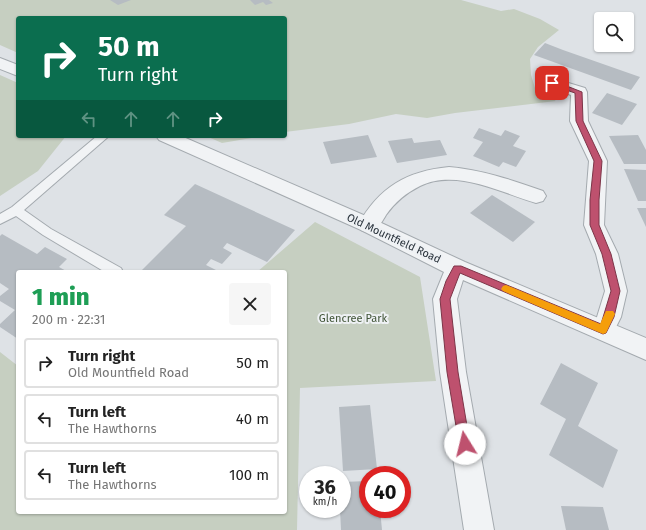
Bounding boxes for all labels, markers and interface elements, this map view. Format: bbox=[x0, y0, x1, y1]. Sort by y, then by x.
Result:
map controls bbox=[594, 12, 634, 52]
button: search bbox=[594, 12, 634, 52]
text: 50 m bbox=[98, 30, 160, 63]
icon: right bbox=[32, 32, 84, 84]
text: Turn right bbox=[98, 64, 178, 86]
pin bbox=[535, 66, 569, 100]
icon: arrive bbox=[541, 72, 563, 94]
icon: left bbox=[78, 108, 100, 130]
icon: ahead bbox=[120, 108, 142, 130]
icon: ahead bbox=[162, 108, 184, 130]
icon: right bbox=[204, 108, 226, 130]
street label: Old Mountfield Road bbox=[345, 211, 443, 266]
text: 1 min bbox=[32, 283, 90, 311]
button: close bbox=[229, 283, 271, 325]
text: 200 m · 22:31 bbox=[32, 312, 105, 327]
park label: Glencree Park bbox=[319, 312, 388, 325]
text: Turn right bbox=[68, 347, 135, 365]
icon: right bbox=[34, 352, 56, 374]
text: 50 m bbox=[236, 354, 269, 372]
text: Old Mountfield Road bbox=[68, 365, 189, 380]
text: Turn left bbox=[68, 403, 126, 421]
icon: left bbox=[34, 408, 56, 430]
text: 40 m bbox=[236, 410, 269, 428]
text: The Hawthorns bbox=[68, 421, 157, 436]
position arrow bbox=[444, 423, 486, 465]
text: Turn left bbox=[68, 459, 126, 477]
icon: left bbox=[34, 464, 56, 486]
text: 100 m bbox=[229, 466, 269, 484]
speed limit sign: 40 bbox=[359, 466, 411, 518]
text: 36 bbox=[314, 475, 336, 499]
text: The Hawthorns bbox=[68, 477, 157, 492]
text: km/h bbox=[313, 496, 337, 508]

